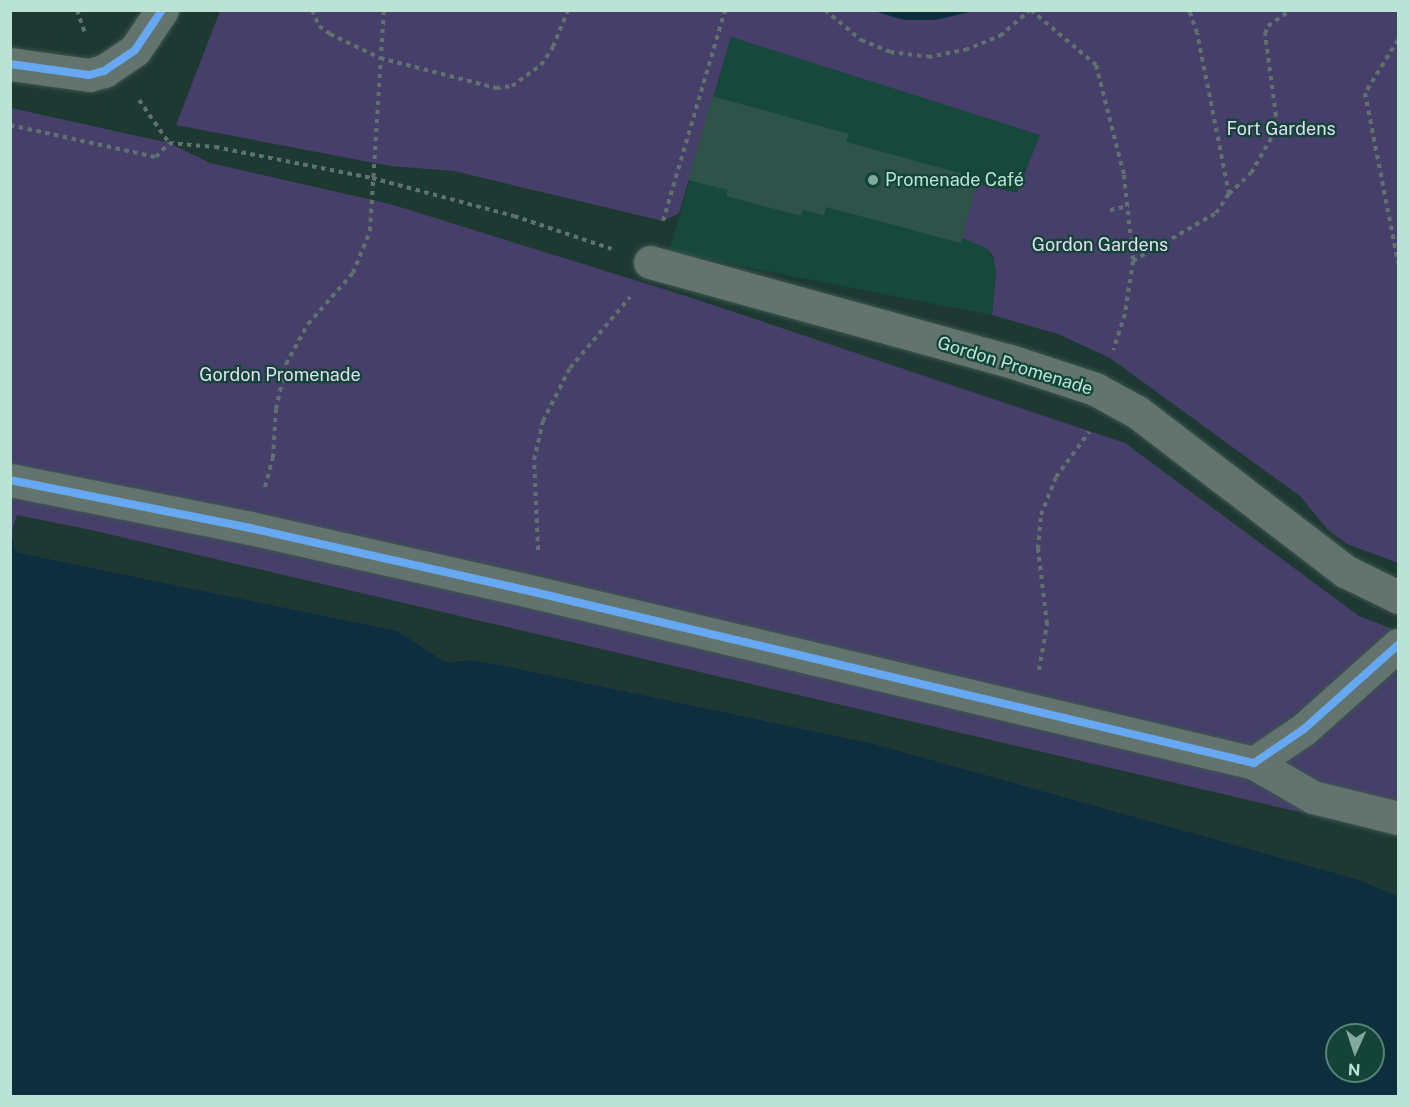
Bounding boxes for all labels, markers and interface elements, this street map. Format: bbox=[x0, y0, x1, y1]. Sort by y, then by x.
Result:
park label: Fort Gardens bbox=[1226, 118, 1336, 140]
place label: Promenade Café bbox=[885, 169, 1024, 191]
marker: Promenade Café bbox=[866, 173, 880, 187]
park label: Gordon Gardens bbox=[1032, 234, 1168, 256]
street label: Gordon Promenade bbox=[935, 332, 1095, 400]
park label: Gordon Promenade bbox=[199, 364, 361, 386]
north arrow bbox=[1325, 1023, 1385, 1083]
text: N bbox=[1347, 1060, 1361, 1079]

